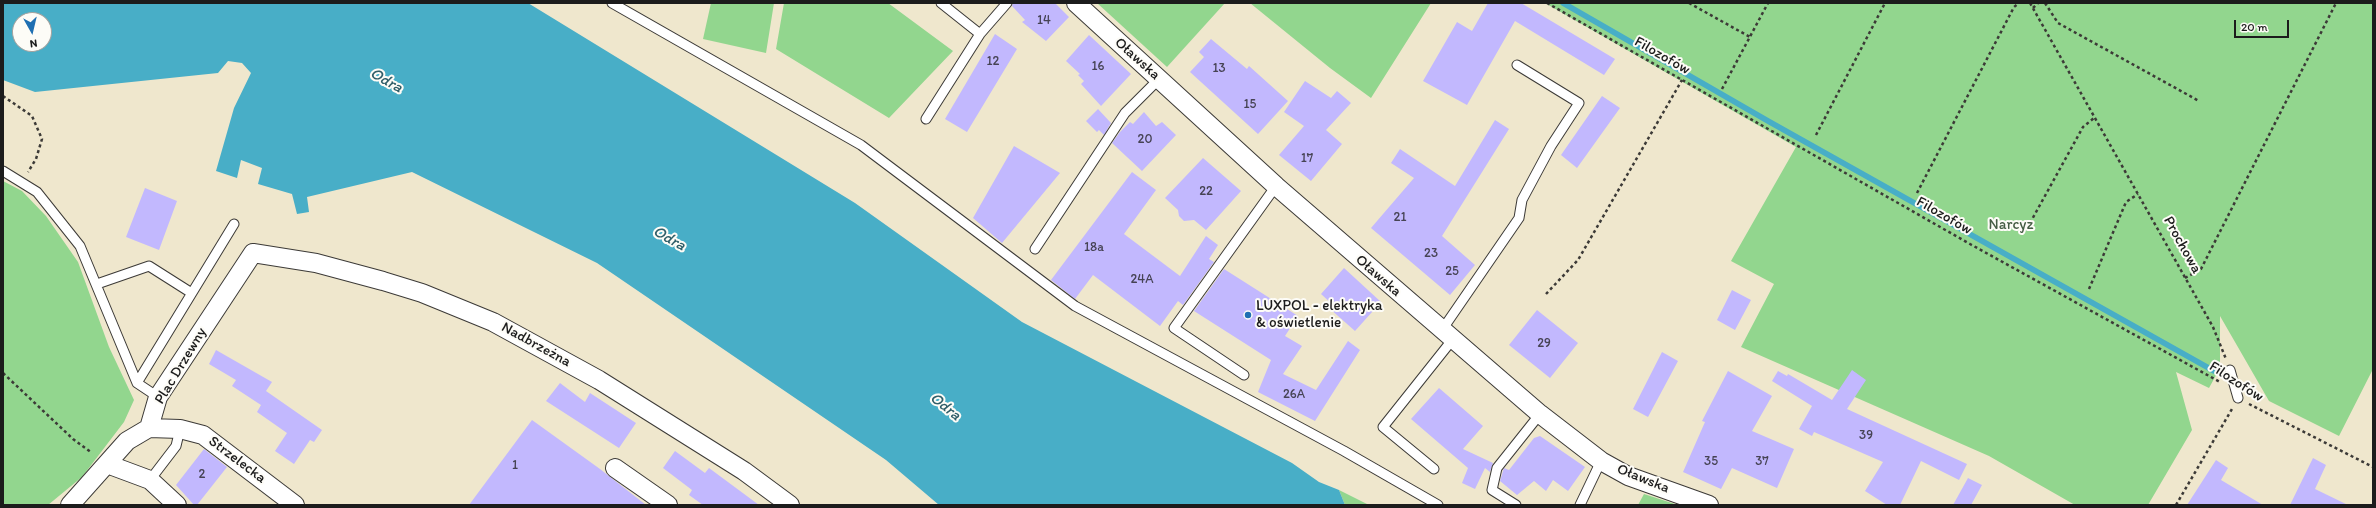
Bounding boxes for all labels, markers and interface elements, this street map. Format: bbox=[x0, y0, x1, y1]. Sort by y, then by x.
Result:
north arrow bbox=[12, 12, 52, 52]
scale bar bbox=[2236, 12, 2291, 38]
house number: 14 bbox=[1037, 13, 1051, 29]
text: 20 m bbox=[2241, 20, 2268, 34]
street label: Filozofów bbox=[1631, 33, 1693, 79]
street label: Oławska bbox=[1111, 34, 1163, 84]
text: N bbox=[29, 36, 38, 50]
house number: 12 bbox=[987, 54, 999, 70]
house number: 16 bbox=[1092, 59, 1104, 75]
house number: 13 bbox=[1212, 61, 1226, 77]
water label: Odra bbox=[366, 64, 406, 98]
house number: 15 bbox=[1244, 97, 1256, 113]
house number: 20 bbox=[1138, 132, 1152, 148]
house number: 17 bbox=[1301, 151, 1313, 167]
house number: 22 bbox=[1199, 184, 1213, 200]
street label: Filozofów bbox=[1913, 193, 1975, 239]
house number: 21 bbox=[1394, 210, 1406, 226]
street label: Prochowa bbox=[2159, 213, 2205, 277]
park label: Narcyz bbox=[1989, 216, 2033, 234]
water label: Odra bbox=[649, 222, 689, 256]
house number: 18a bbox=[1084, 240, 1104, 256]
house number: 23 bbox=[1424, 246, 1438, 262]
street label: Oławska bbox=[1351, 251, 1405, 301]
house number: 25 bbox=[1445, 264, 1459, 280]
house number: 24A bbox=[1131, 272, 1153, 288]
place label: LUXPOL - elektryka & oświetlenie bbox=[1256, 297, 1383, 332]
marker: LUXPOL - elektryka & oświetlenie bbox=[1243, 310, 1253, 320]
street label: Nadbrzeżna bbox=[498, 319, 574, 371]
street label: Plac Drzewny bbox=[151, 324, 211, 408]
house number: 29 bbox=[1537, 336, 1551, 352]
street label: Filozofów bbox=[2205, 358, 2267, 406]
house number: 26A bbox=[1283, 387, 1305, 403]
water label: Odra bbox=[925, 389, 965, 425]
house number: 39 bbox=[1859, 428, 1873, 444]
street label: Strzelecka bbox=[205, 432, 269, 488]
house number: 35 bbox=[1704, 454, 1718, 470]
house number: 37 bbox=[1755, 454, 1769, 470]
house number: 1 bbox=[512, 458, 518, 474]
street label: Oławska bbox=[1614, 460, 1672, 498]
house number: 2 bbox=[199, 467, 205, 483]

